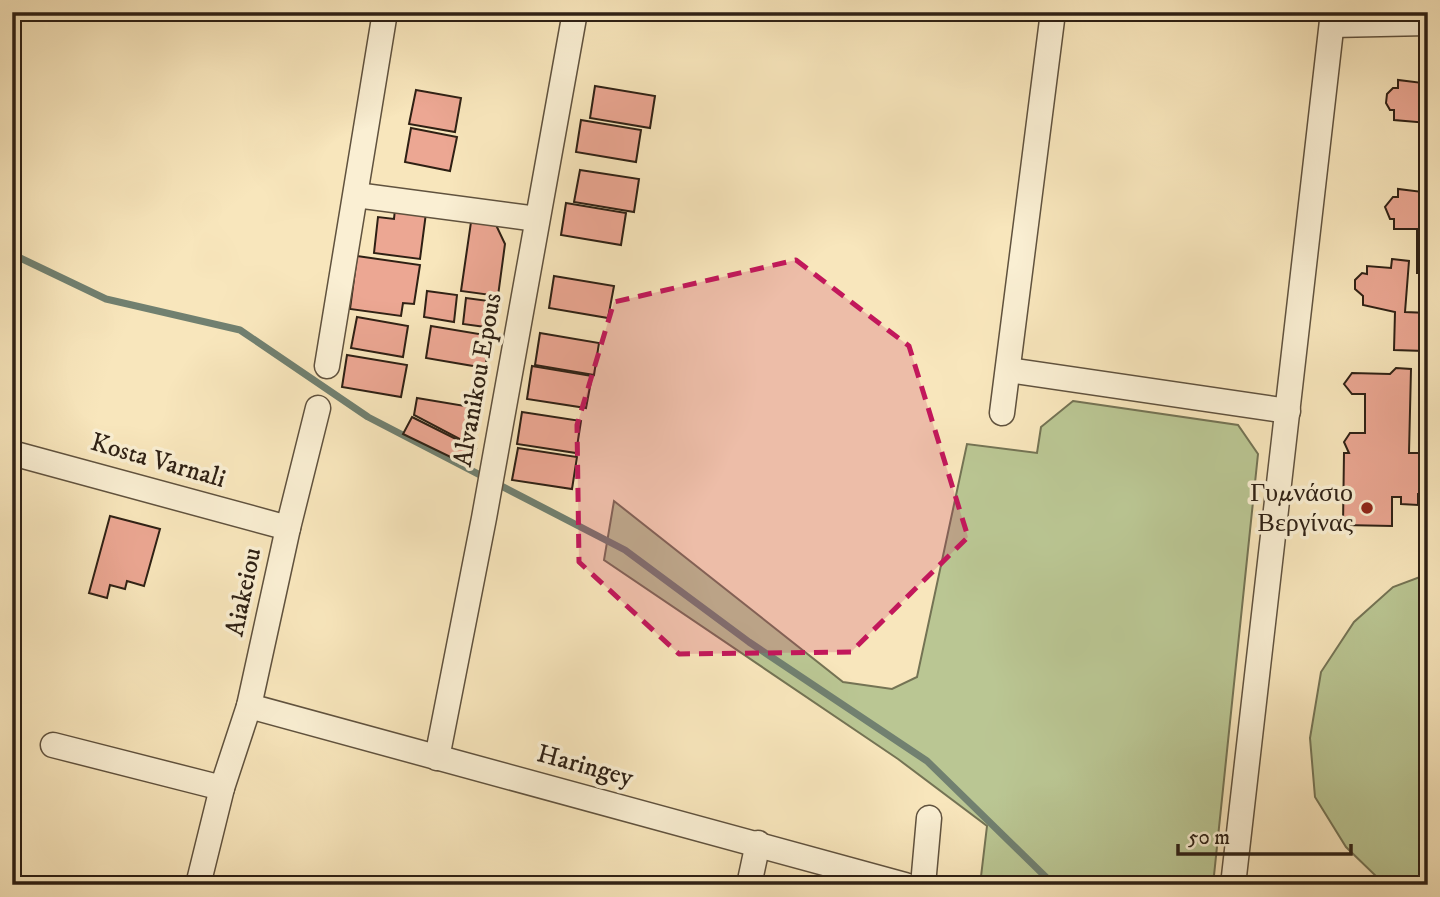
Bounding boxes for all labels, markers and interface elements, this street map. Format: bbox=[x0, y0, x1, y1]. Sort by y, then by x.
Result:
street label: Alvanikou Epous bbox=[446, 291, 510, 469]
street label: Kosta Varnali bbox=[87, 426, 229, 496]
place label: Γυμνάσιο Βεργίνας bbox=[1250, 477, 1354, 540]
marker: Γυμνάσιο Βεργίνας bbox=[1359, 500, 1375, 516]
street label: Aiakeiou bbox=[219, 545, 269, 639]
street label: Haringey bbox=[533, 737, 638, 795]
scale bar bbox=[1178, 813, 1351, 857]
text: 50 m bbox=[1188, 825, 1230, 851]

